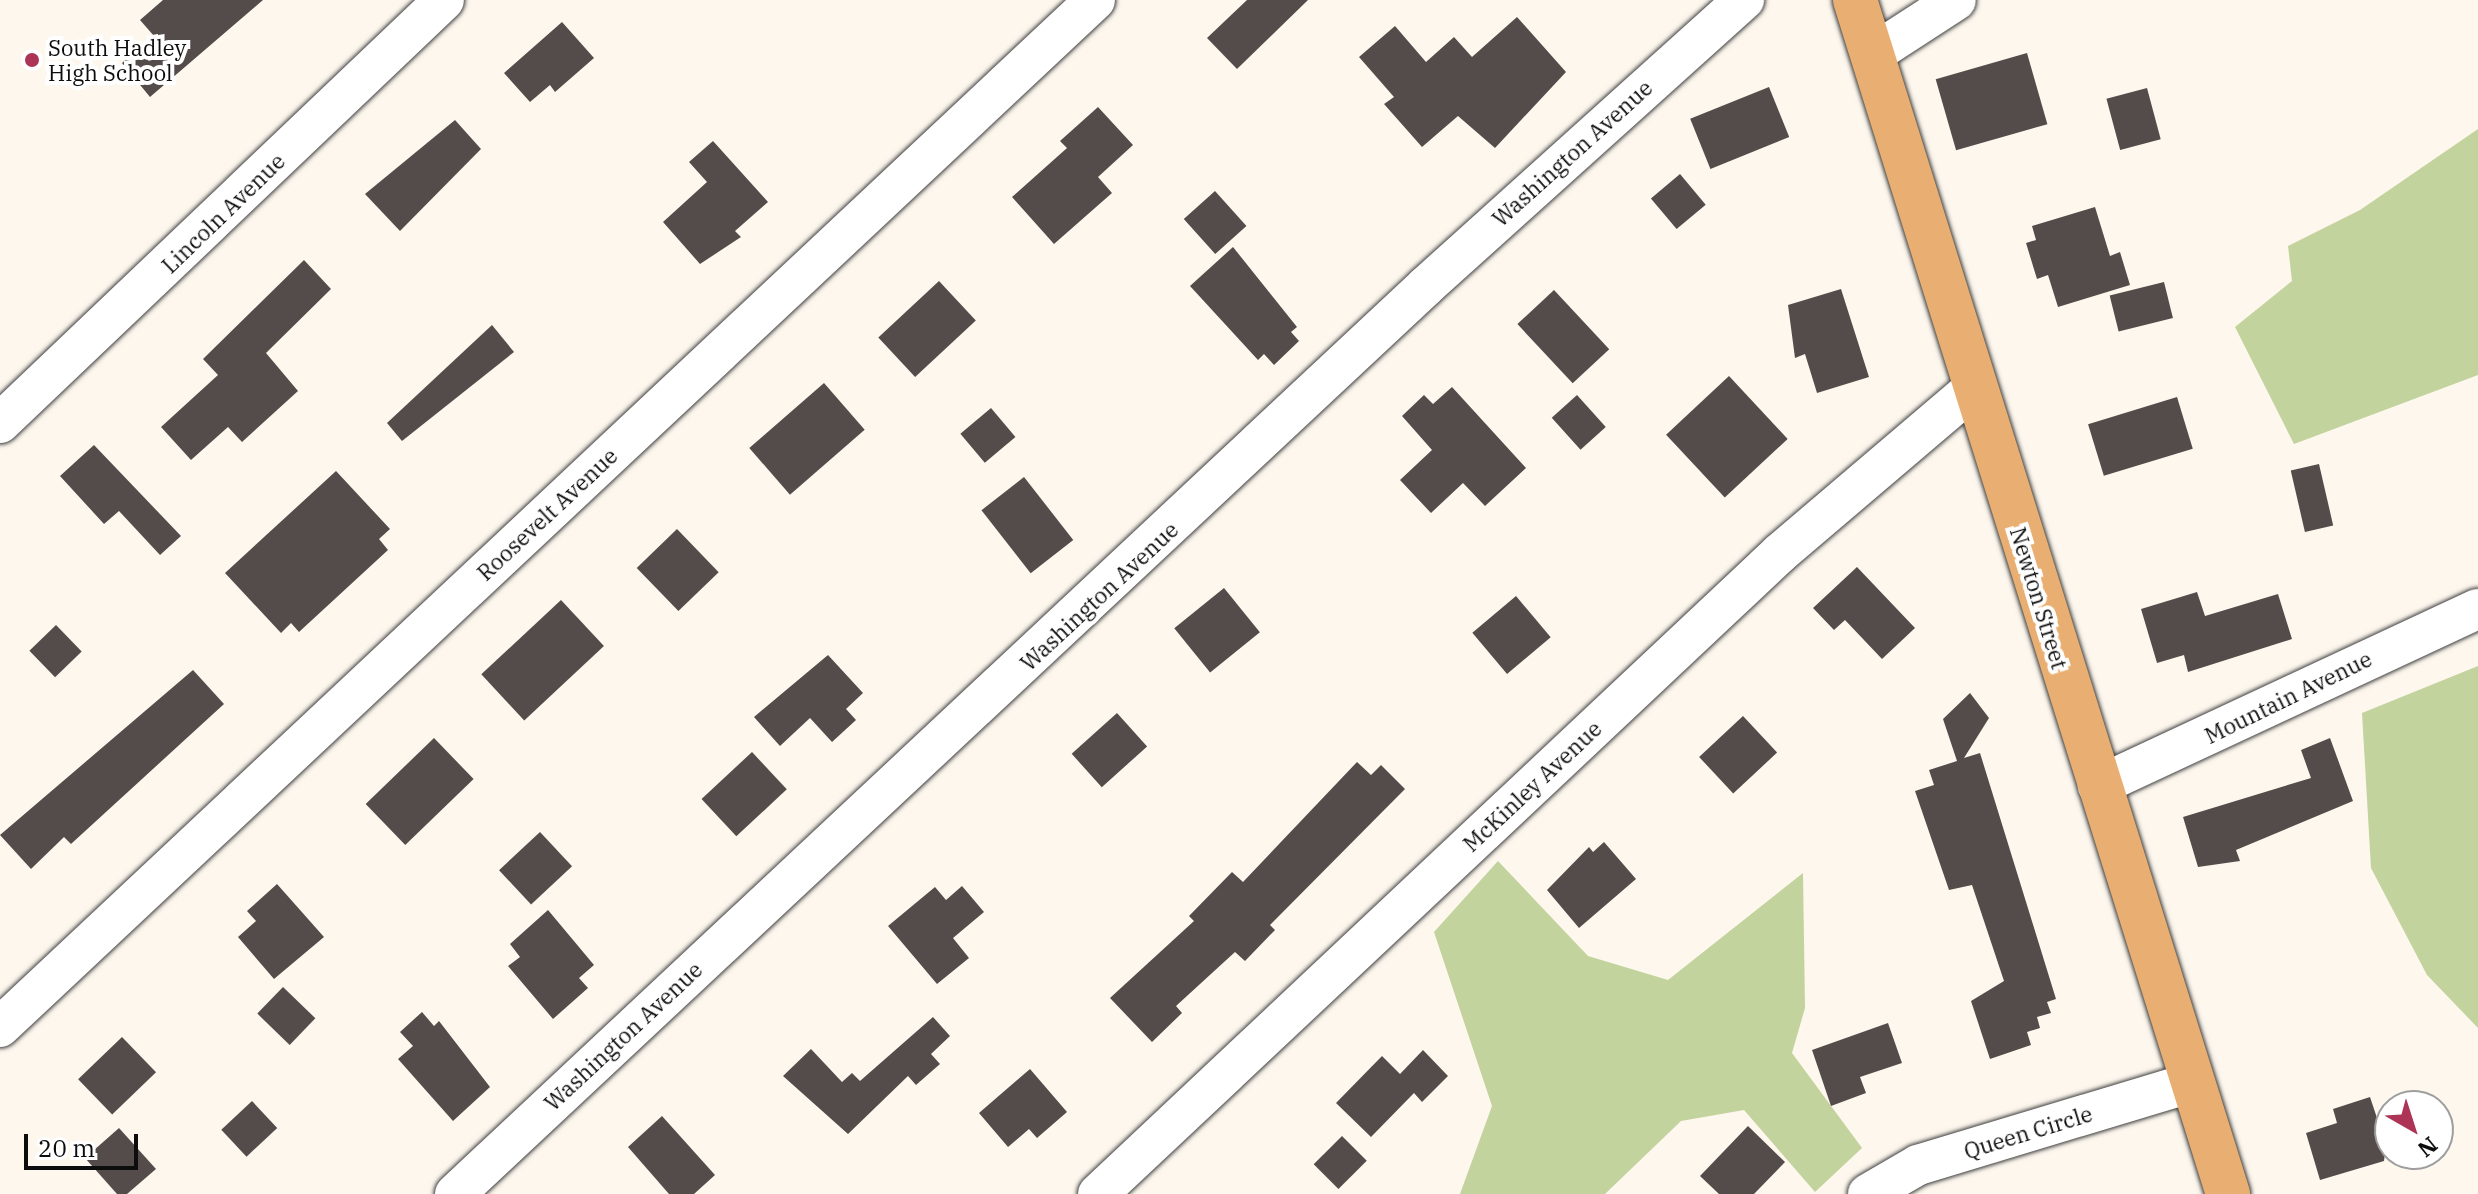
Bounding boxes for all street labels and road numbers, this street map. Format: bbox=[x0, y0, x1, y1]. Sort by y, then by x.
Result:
street label: Washington Avenue bbox=[1487, 74, 1657, 232]
street label: Lincoln Avenue bbox=[156, 148, 290, 278]
street label: Roosevelt Avenue bbox=[471, 442, 623, 586]
street label: Washington Avenue bbox=[1015, 516, 1183, 676]
street label: Newton Street bbox=[2005, 524, 2073, 672]
street label: Mountain Avenue bbox=[2200, 645, 2376, 749]
street label: McKinley Avenue bbox=[1457, 715, 1607, 857]
street label: Washington Avenue bbox=[539, 956, 707, 1116]
street label: Queen Circle bbox=[1961, 1100, 2095, 1164]

